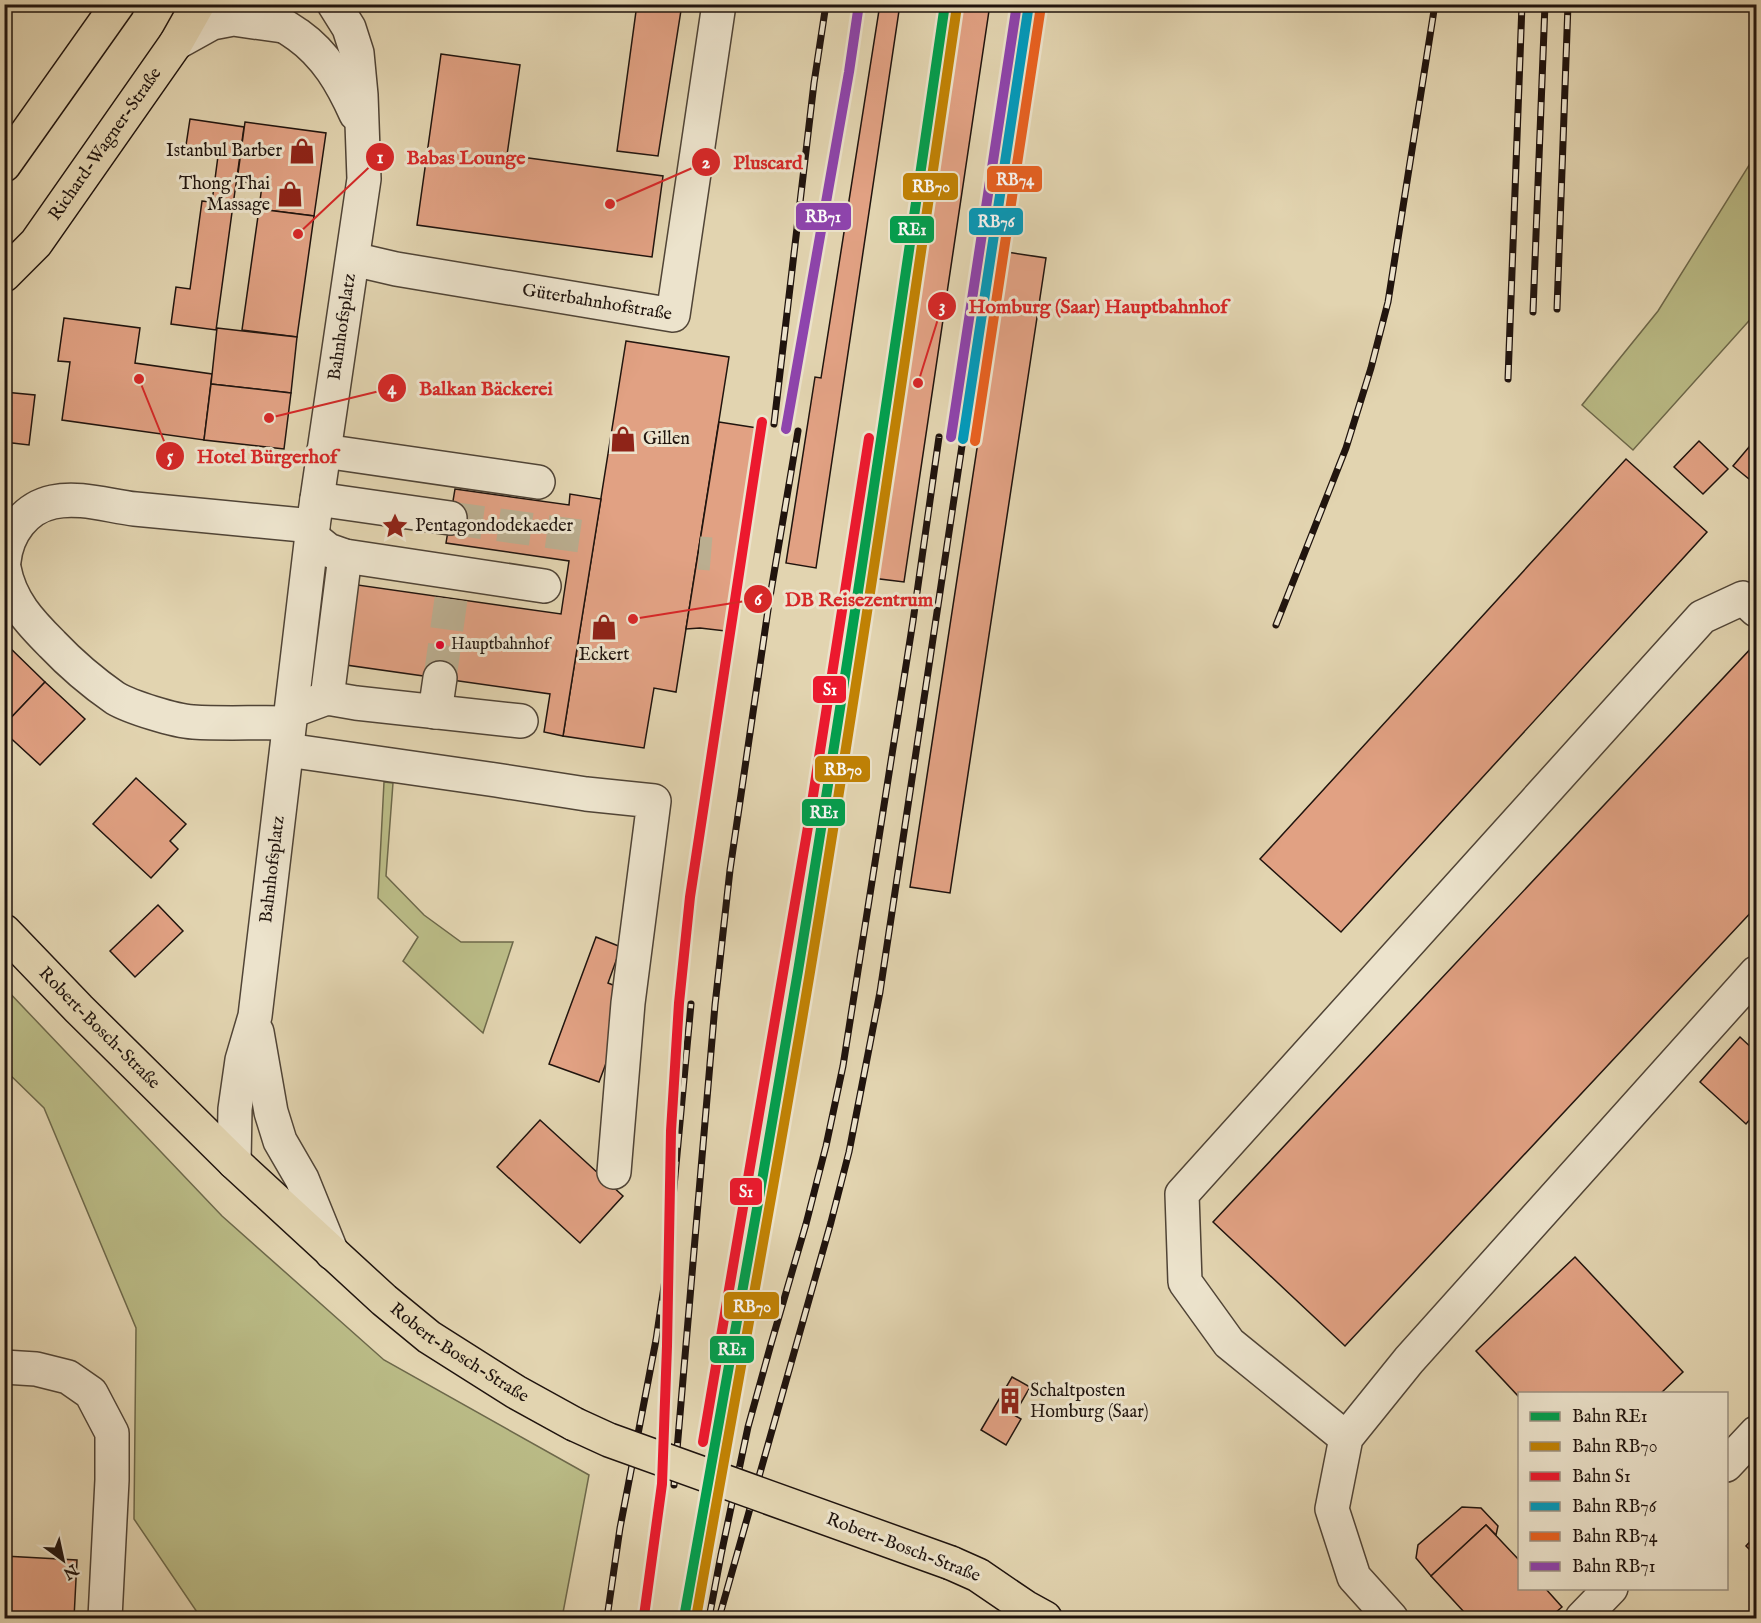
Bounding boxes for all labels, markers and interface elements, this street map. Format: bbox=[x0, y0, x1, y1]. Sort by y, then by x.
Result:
street label: Richard-Wagner-Straße bbox=[44, 63, 167, 225]
shop icon: Istanbul Barber bbox=[287, 136, 317, 166]
callout: Babas Lounge bbox=[365, 138, 537, 176]
place label: Istanbul Barber bbox=[166, 140, 282, 163]
callout: Pluscard bbox=[691, 143, 815, 181]
text: Babas Lounge bbox=[407, 146, 526, 171]
text: 1 bbox=[377, 147, 384, 170]
text: Pluscard bbox=[733, 151, 804, 176]
text: 2 bbox=[702, 152, 711, 175]
line badge: RB74 bbox=[986, 165, 1043, 193]
text: RB74 bbox=[996, 171, 1035, 191]
line badge: RB70 bbox=[902, 172, 959, 201]
place label: Thong Thai Massage bbox=[179, 173, 270, 217]
text: RB70 bbox=[912, 178, 950, 198]
shop icon: Thong Thai Massage bbox=[275, 179, 305, 209]
line badge: RB71 bbox=[795, 202, 852, 231]
line badge: RB76 bbox=[968, 207, 1024, 236]
text: RB71 bbox=[805, 208, 841, 228]
text: RB76 bbox=[978, 213, 1016, 233]
line badge: RE1 bbox=[889, 215, 935, 244]
text: RE1 bbox=[897, 221, 927, 241]
street label: Bahnhofsplatz bbox=[323, 272, 361, 382]
street label: Güterbahnhofstraße bbox=[521, 279, 674, 326]
callout: Homburg (Saar) Hauptbahnhof bbox=[927, 287, 1240, 325]
text: Homburg (Saar) Hauptbahnhof bbox=[968, 295, 1231, 320]
text: 3 bbox=[939, 296, 945, 319]
callout: Balkan Bäckerei bbox=[377, 369, 565, 407]
text: Balkan Bäckerei bbox=[419, 377, 554, 402]
text: 4 bbox=[388, 378, 398, 401]
shop icon: Gillen bbox=[608, 424, 638, 454]
place label: Gillen bbox=[643, 428, 690, 451]
callout: Hotel Bürgerhof bbox=[155, 437, 349, 475]
text: Hotel Bürgerhof bbox=[197, 445, 341, 470]
text: 5 bbox=[167, 446, 174, 469]
place icon: Pentagondodekaeder bbox=[380, 511, 410, 541]
place label: Pentagondodekaeder bbox=[415, 515, 574, 538]
callout: DB Reisezentrum bbox=[743, 580, 945, 618]
text: DB Reisezentrum bbox=[785, 588, 934, 613]
text: 6 bbox=[754, 589, 763, 612]
shop icon: Eckert bbox=[589, 612, 619, 642]
place label: Hauptbahnhof bbox=[451, 635, 553, 655]
marker: Hauptbahnhof bbox=[434, 639, 446, 651]
place label: Eckert bbox=[579, 644, 629, 667]
line badge: S1 bbox=[812, 675, 847, 704]
text: S1 bbox=[823, 681, 837, 701]
line badge: RB70 bbox=[814, 755, 871, 783]
text: RB70 bbox=[824, 761, 862, 781]
line badge: RE1 bbox=[801, 798, 846, 827]
text: RE1 bbox=[809, 804, 839, 824]
street label: Bahnhofsplatz bbox=[255, 815, 290, 924]
street label: Robert-Bosch-Straße bbox=[33, 962, 165, 1094]
line badge: S1 bbox=[729, 1177, 763, 1206]
text: S1 bbox=[739, 1183, 753, 1203]
line badge: RB70 bbox=[723, 1291, 780, 1320]
street label: Robert-Bosch-Straße bbox=[385, 1298, 533, 1408]
text: RB70 bbox=[733, 1298, 771, 1318]
line badge: RE1 bbox=[709, 1335, 755, 1364]
text: RE1 bbox=[717, 1341, 747, 1361]
place label: Schaltposten Homburg (Saar) bbox=[1030, 1380, 1149, 1424]
building icon: Schaltposten Homburg (Saar) bbox=[995, 1386, 1025, 1416]
legend bbox=[1518, 1392, 1728, 1590]
text: Bahn RE1 bbox=[1572, 1406, 1648, 1429]
text: Bahn RB70 bbox=[1572, 1436, 1658, 1459]
text: Bahn S1 bbox=[1572, 1466, 1631, 1489]
text: Bahn RB76 bbox=[1572, 1496, 1657, 1519]
street label: Robert-Bosch-Straße bbox=[823, 1508, 983, 1588]
text: Bahn RB74 bbox=[1572, 1526, 1658, 1549]
north arrow bbox=[33, 1530, 93, 1590]
text: Bahn RB71 bbox=[1572, 1556, 1655, 1579]
text: N bbox=[59, 1558, 82, 1583]

